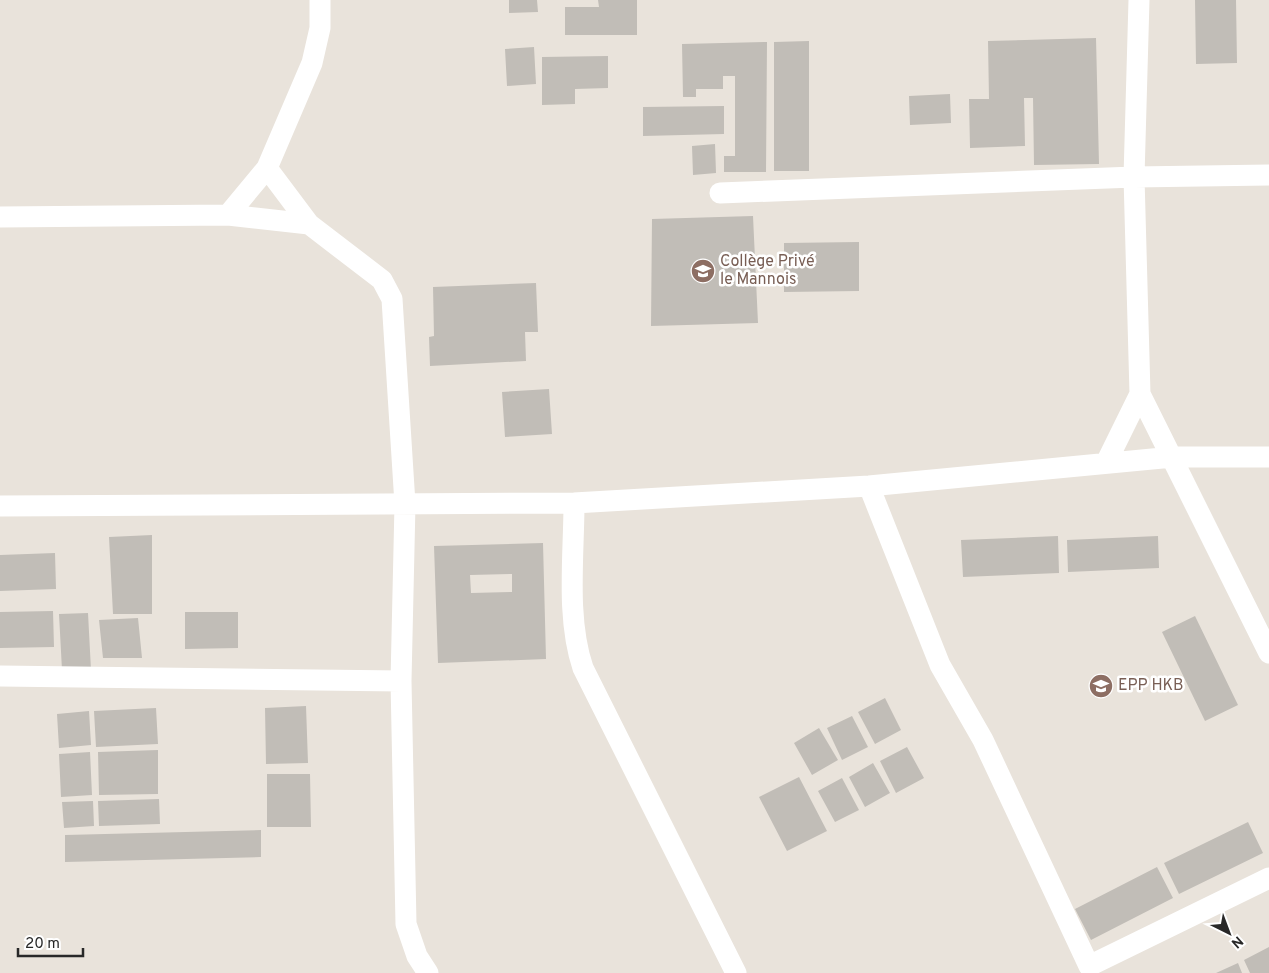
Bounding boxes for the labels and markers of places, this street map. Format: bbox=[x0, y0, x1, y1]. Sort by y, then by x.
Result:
place label: Collège Privé le Mannois bbox=[720, 252, 815, 290]
school or university icon: Collège Privé le Mannois bbox=[690, 258, 716, 284]
school or university icon: EPP HKB bbox=[1088, 673, 1114, 699]
place label: EPP HKB bbox=[1118, 676, 1184, 696]

